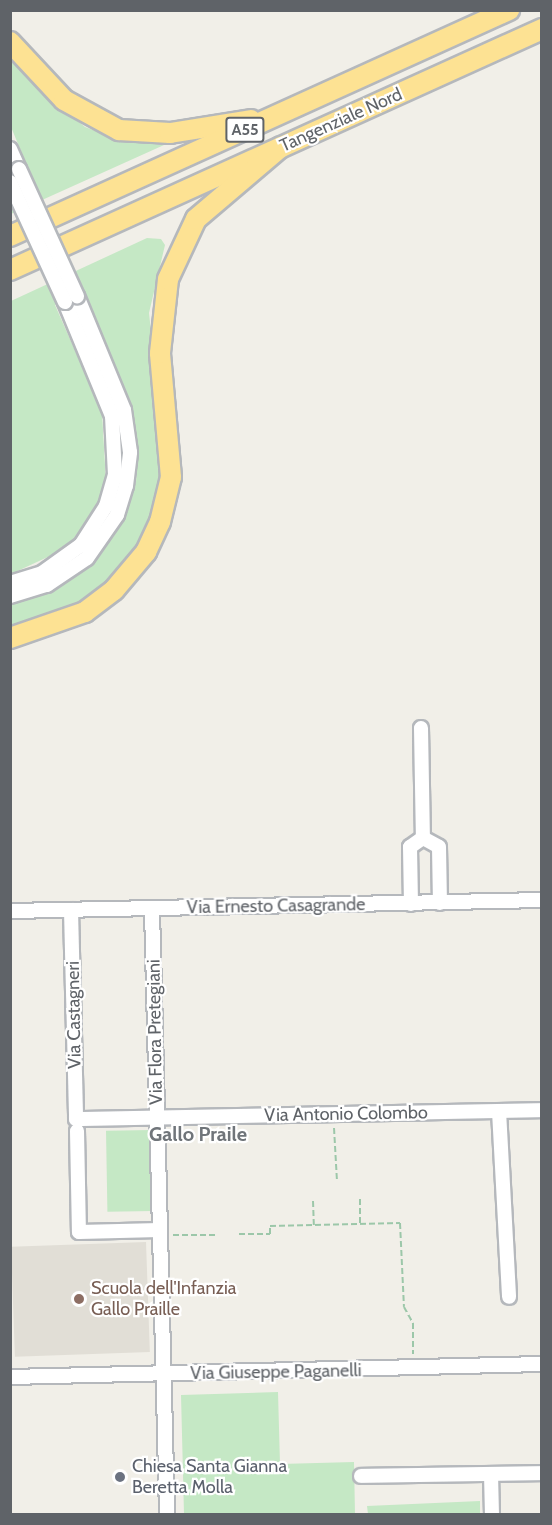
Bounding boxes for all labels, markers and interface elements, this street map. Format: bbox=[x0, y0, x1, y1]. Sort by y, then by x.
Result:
street label: Tangenziale Nord bbox=[277, 83, 405, 157]
road number: A55 bbox=[224, 117, 266, 143]
street label: Via Ernesto Casagrande bbox=[186, 894, 366, 918]
street label: Via Flora Pretegiani bbox=[143, 959, 167, 1105]
street label: Via Castagneri bbox=[62, 961, 86, 1069]
street label: Via Antonio Colombo bbox=[264, 1102, 428, 1126]
district label: Gallo Praile bbox=[149, 1122, 247, 1146]
place label: Scuola dell'Infanzia Gallo Praille bbox=[91, 1278, 236, 1320]
marker: Scuola dell'Infanzia Gallo Praille bbox=[72, 1292, 86, 1306]
street label: Via Giuseppe Paganelli bbox=[190, 1360, 362, 1384]
place label: Chiesa Santa Gianna Beretta Molla bbox=[132, 1456, 287, 1498]
marker: Chiesa Santa Gianna Beretta Molla bbox=[113, 1470, 127, 1484]

